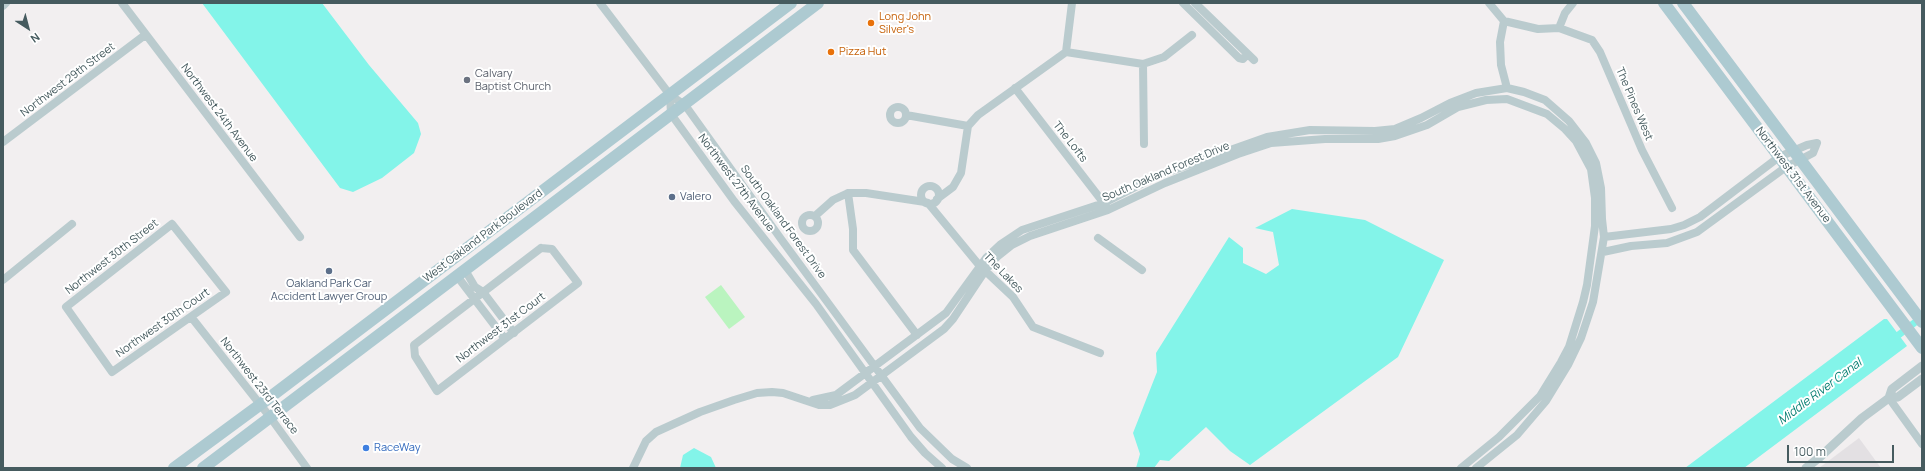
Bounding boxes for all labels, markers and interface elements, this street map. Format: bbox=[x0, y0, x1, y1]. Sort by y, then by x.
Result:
north arrow bbox=[8, 8, 48, 48]
place label: Long John Silver's bbox=[879, 10, 931, 36]
marker: Long John Silver's bbox=[866, 18, 876, 28]
street label: Northwest 29th Street bbox=[18, 40, 118, 120]
place label: Pizza Hut bbox=[839, 45, 886, 59]
marker: Pizza Hut bbox=[826, 47, 836, 57]
street label: Northwest 24th Avenue bbox=[178, 61, 260, 165]
street label: The Pines West bbox=[1613, 65, 1655, 143]
place label: Calvary Baptist Church bbox=[475, 67, 551, 93]
marker: Calvary Baptist Church bbox=[462, 75, 472, 85]
street label: The Lofts bbox=[1050, 119, 1090, 165]
street label: Northwest 31st Avenue bbox=[1753, 125, 1833, 225]
street label: Northwest 27th Avenue bbox=[695, 132, 777, 234]
street label: South Oakland Forest Drive bbox=[1101, 139, 1231, 205]
street label: South Oakland Forest Drive bbox=[738, 163, 828, 281]
street label: West Oakland Park Boulevard bbox=[421, 187, 545, 285]
place label: Valero bbox=[680, 190, 712, 204]
marker: Valero bbox=[667, 192, 677, 202]
street label: Northwest 30th Street bbox=[63, 217, 161, 297]
street label: The Lakes bbox=[981, 250, 1025, 296]
marker: Oakland Park Car Accident Lawyer Group bbox=[324, 266, 334, 276]
place label: Oakland Park Car Accident Lawyer Group bbox=[271, 277, 387, 303]
street label: Northwest 30th Court bbox=[114, 286, 212, 360]
street label: Northwest 31st Court bbox=[454, 290, 548, 366]
street label: Northwest 23rd Terrace bbox=[217, 335, 301, 437]
water label: Middle River Canal bbox=[1775, 356, 1865, 428]
scale bar bbox=[1789, 437, 1896, 463]
place label: RaceWay bbox=[374, 441, 420, 455]
marker: RaceWay bbox=[361, 443, 371, 453]
text: 100 m bbox=[1794, 443, 1826, 460]

